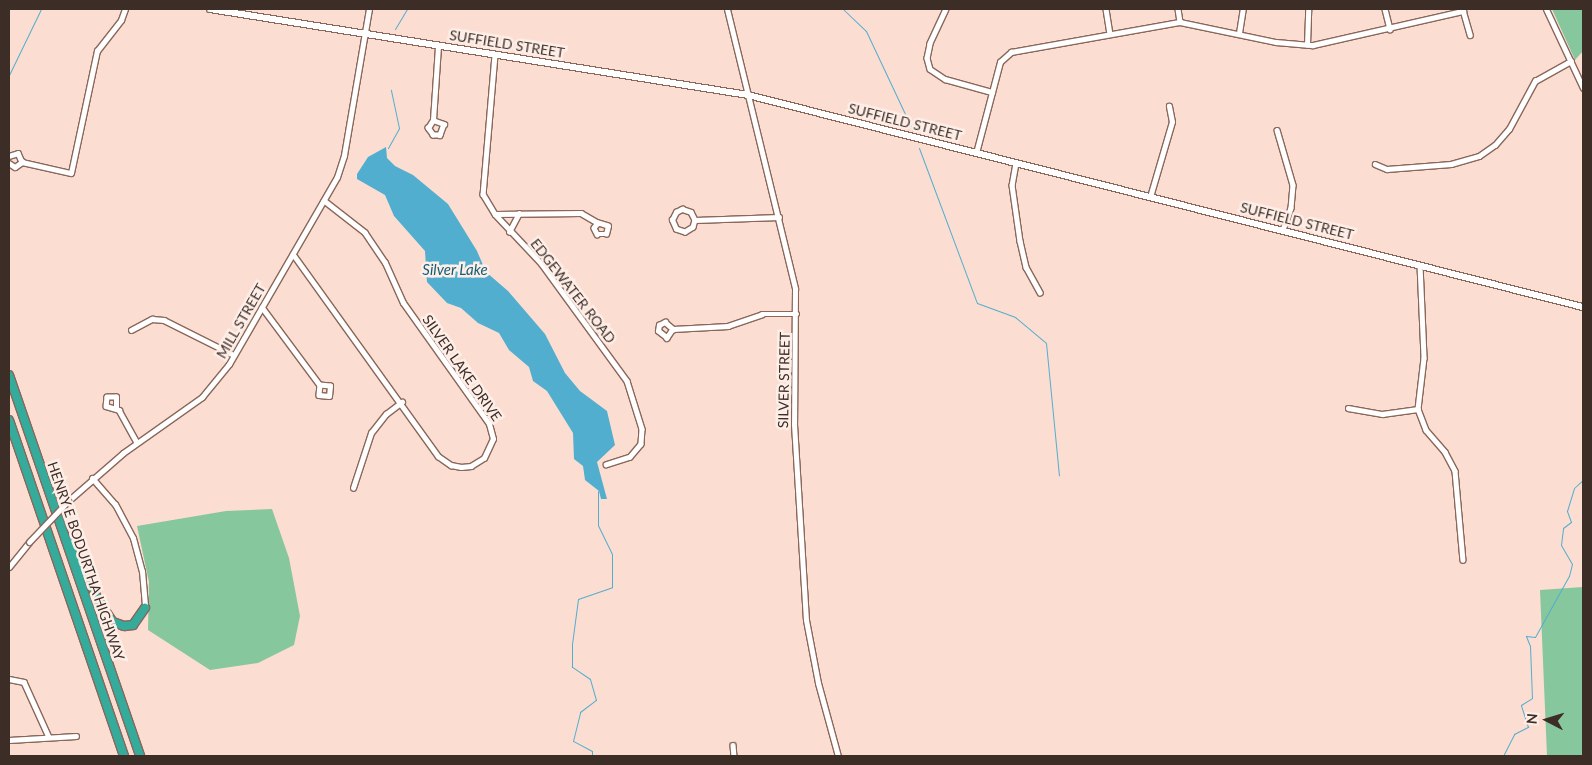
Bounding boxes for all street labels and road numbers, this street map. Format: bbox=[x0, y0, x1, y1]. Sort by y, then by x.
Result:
street label: SUFFIELD STREET bbox=[448, 27, 566, 61]
street label: SUFFIELD STREET bbox=[847, 100, 963, 144]
street label: SUFFIELD STREET bbox=[1239, 199, 1355, 243]
street label: EDGEWATER ROAD bbox=[527, 235, 619, 347]
street label: MILL STREET bbox=[213, 280, 269, 362]
street label: SILVER LAKE DRIVE bbox=[419, 312, 505, 424]
street label: SILVER STREET bbox=[775, 332, 793, 428]
street label: HENRY E BODURTHA HIGHWAY bbox=[44, 459, 128, 663]

